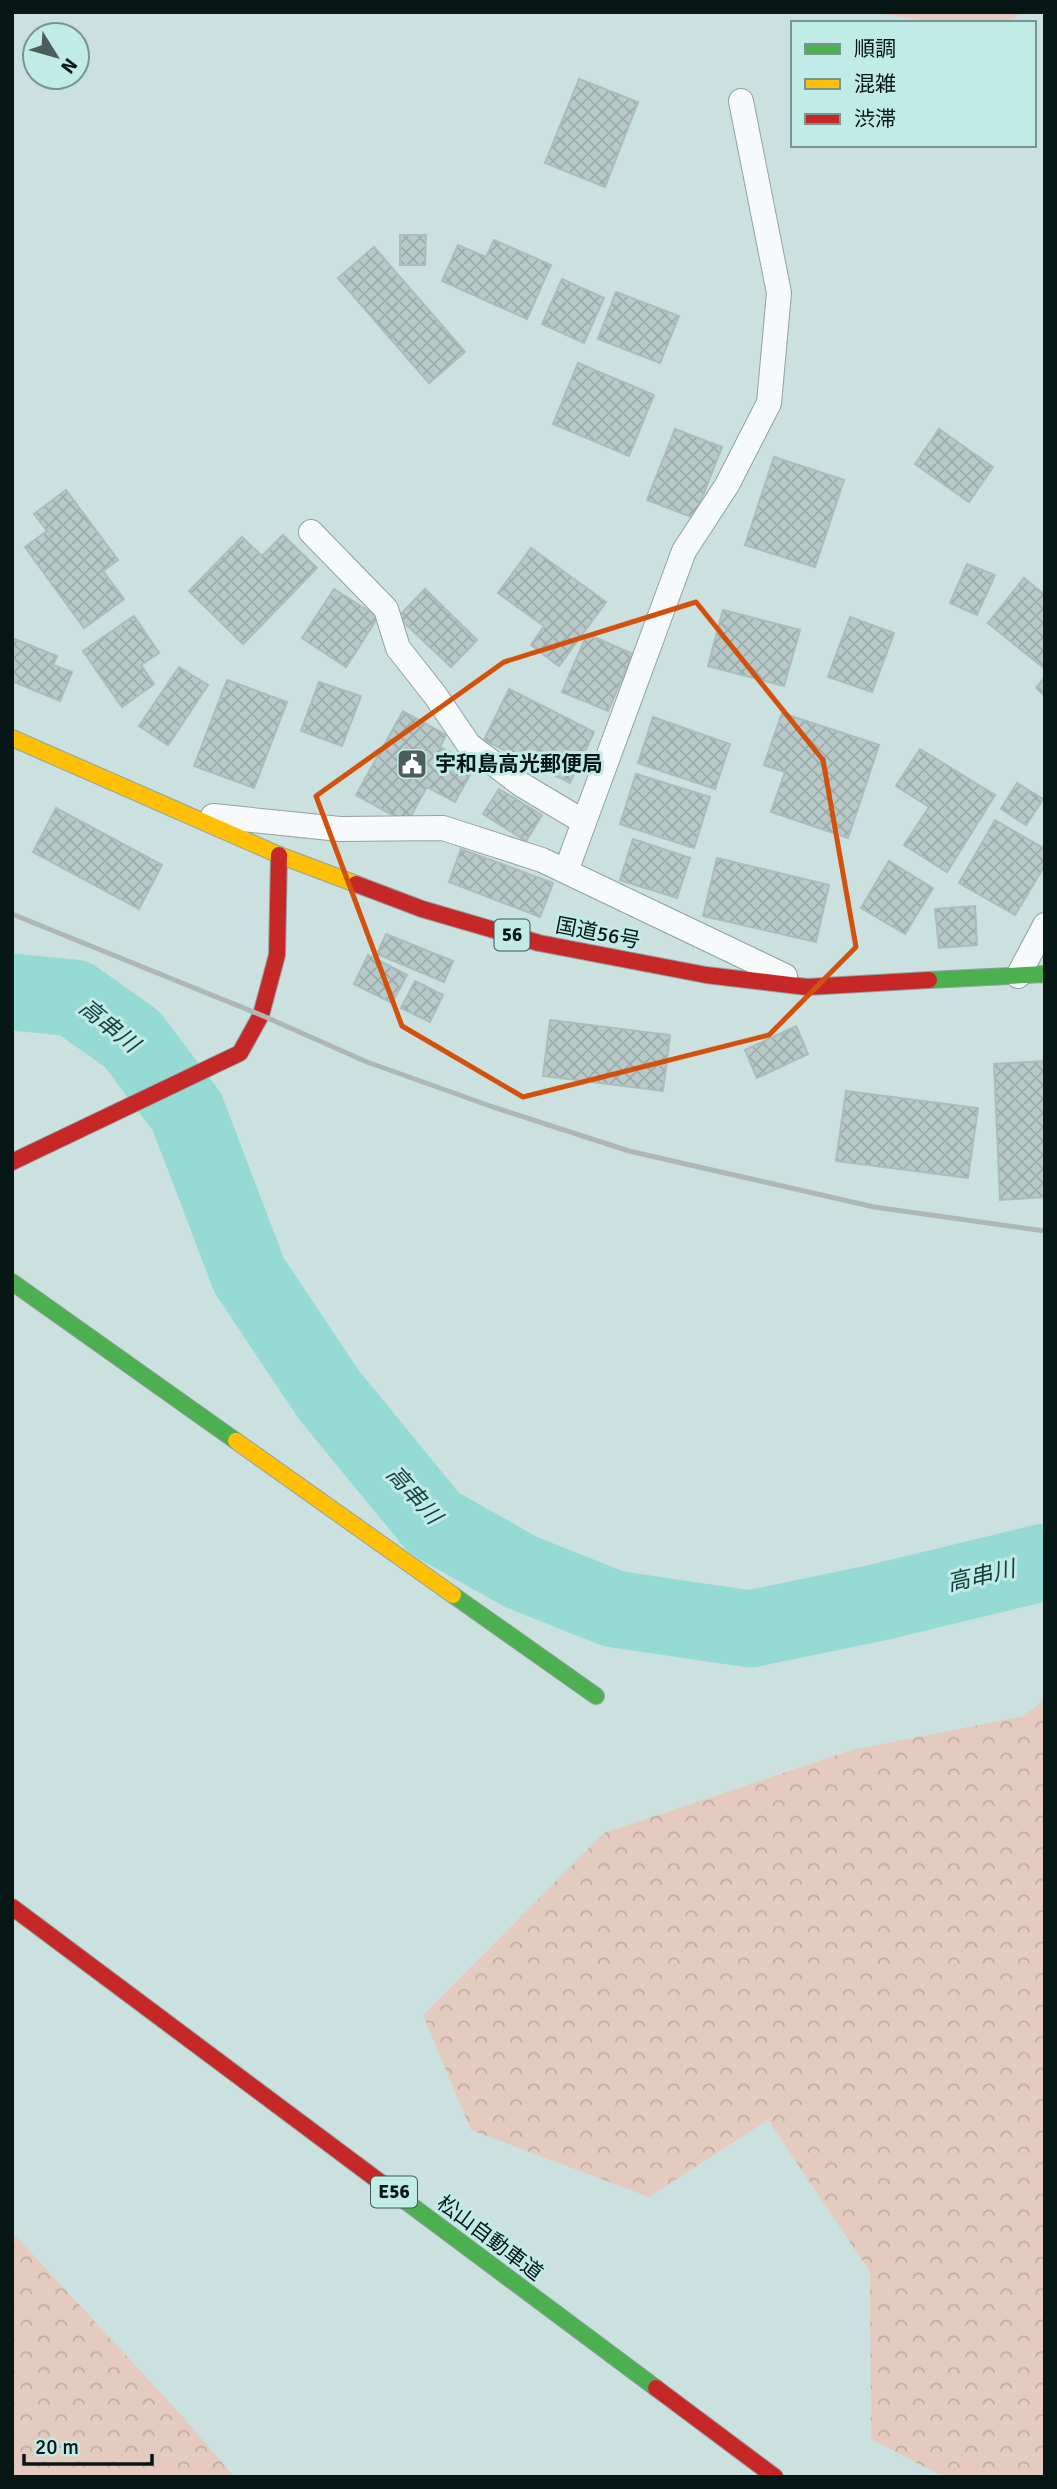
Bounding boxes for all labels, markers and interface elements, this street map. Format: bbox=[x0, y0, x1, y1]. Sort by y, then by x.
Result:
north arrow bbox=[21, 21, 91, 91]
legend bbox=[791, 21, 1036, 147]
text: 順調 bbox=[854, 36, 896, 62]
text: N bbox=[55, 53, 82, 78]
text: 混雑 bbox=[854, 71, 896, 97]
text: 渋滞 bbox=[854, 106, 896, 132]
public building icon: 宇和島高光郵便局 bbox=[395, 747, 429, 781]
place label: 宇和島高光郵便局 bbox=[435, 751, 603, 777]
street label: 国道56号 bbox=[553, 912, 643, 954]
road number: 56 bbox=[494, 920, 530, 951]
water label: 高串川 bbox=[73, 993, 147, 1061]
water label: 高串川 bbox=[380, 1460, 450, 1533]
water label: 高串川 bbox=[944, 1553, 1021, 1598]
road number: E56 bbox=[371, 2176, 417, 2208]
street label: 松山自動車道 bbox=[432, 2190, 548, 2286]
scale bar bbox=[24, 2422, 152, 2466]
text: 20 m bbox=[35, 2434, 79, 2460]

